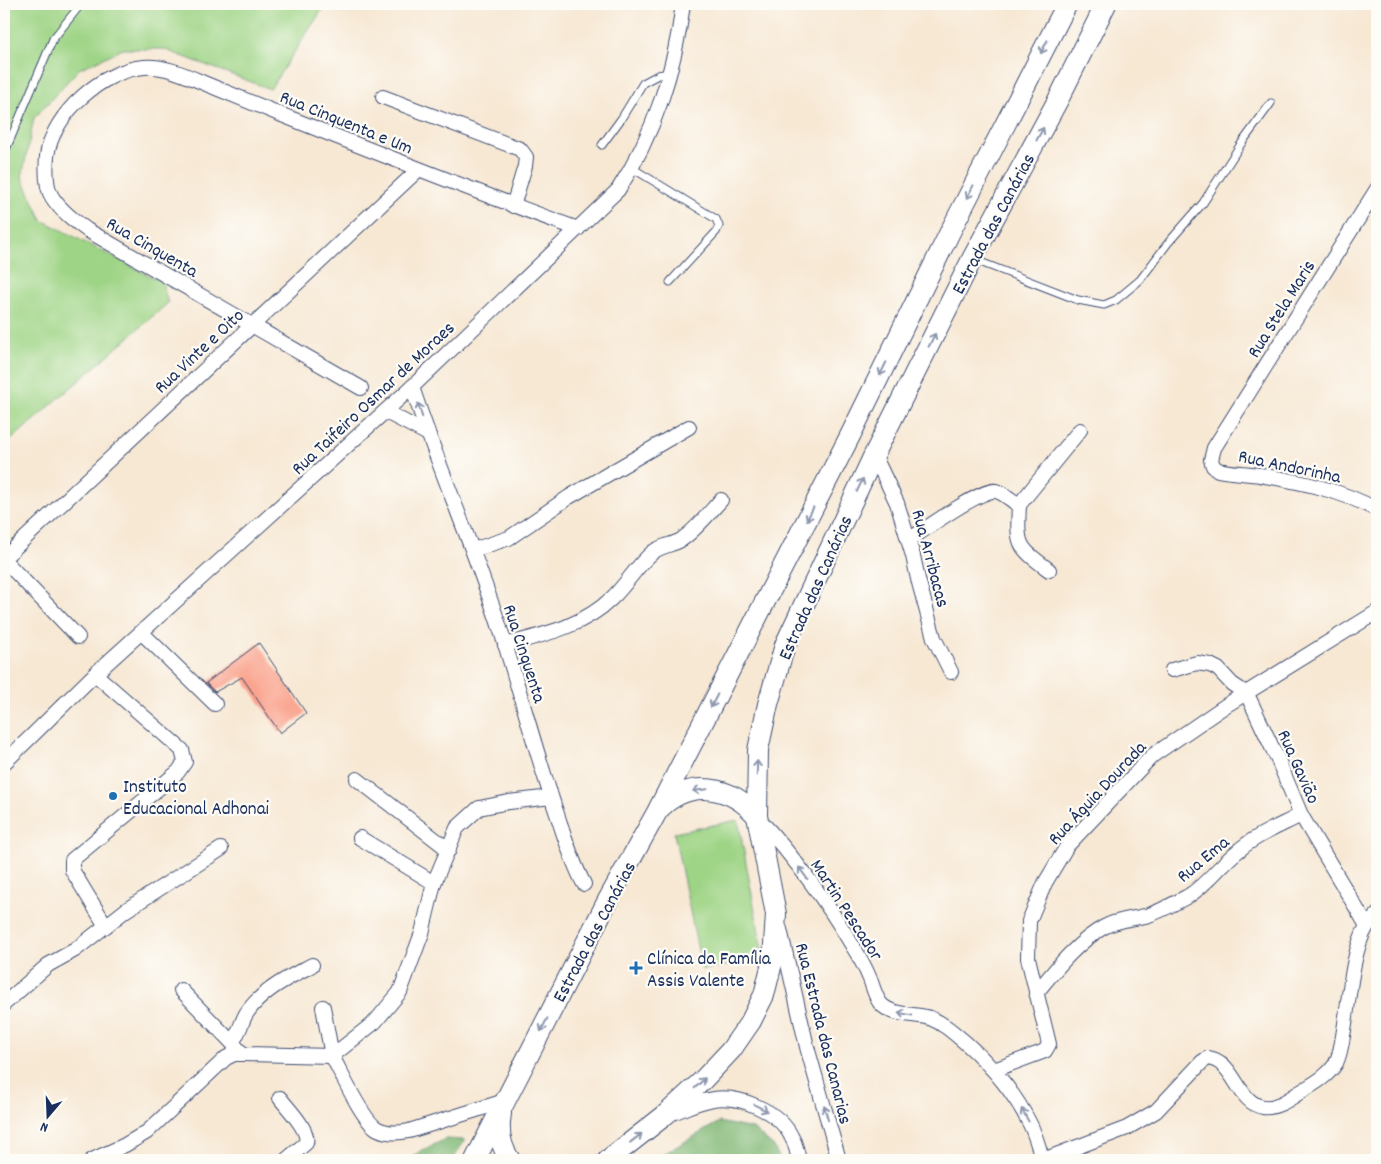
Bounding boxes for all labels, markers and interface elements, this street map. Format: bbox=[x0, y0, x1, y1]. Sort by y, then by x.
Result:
one-way arrow bbox=[1039, 39, 1049, 54]
street label: Rua Cinquenta e Um bbox=[275, 85, 416, 163]
one-way arrow bbox=[1035, 127, 1045, 141]
street label: Estrada das Canárias bbox=[947, 149, 1044, 300]
one-way arrow bbox=[965, 184, 974, 199]
street label: Rua Cinquenta bbox=[100, 212, 203, 287]
street label: Rua Stela Maris bbox=[1242, 256, 1324, 364]
street label: Rua Vinte e Oito bbox=[149, 304, 251, 401]
street label: Rua Taifeiro Osmar de Moraes bbox=[287, 316, 462, 483]
one-way arrow bbox=[927, 332, 937, 347]
one-way arrow bbox=[878, 361, 887, 376]
one-way arrow bbox=[415, 403, 424, 419]
street label: Rua Andorinha bbox=[1236, 444, 1344, 493]
one-way arrow bbox=[855, 478, 865, 493]
one-way arrow bbox=[805, 506, 814, 521]
street label: Rua Arribacas bbox=[903, 507, 955, 611]
street label: Estrada das Canárias bbox=[773, 512, 861, 665]
street label: Rua Cinquenta bbox=[494, 601, 552, 708]
one-way arrow bbox=[709, 693, 718, 708]
street label: Rua Gavião bbox=[1268, 726, 1325, 809]
street label: Rua Águia Dourada bbox=[1043, 735, 1155, 853]
one-way arrow bbox=[753, 760, 762, 776]
place label: Instituto Educacional Adhonai bbox=[123, 775, 270, 824]
one-way arrow bbox=[692, 785, 708, 795]
marker: Instituto Educacional Adhonai bbox=[107, 790, 119, 802]
street label: Rua Ema bbox=[1172, 830, 1237, 891]
street label: Martin Pescador bbox=[802, 855, 888, 967]
street label: Estrada das Canárias bbox=[548, 857, 645, 1008]
one-way arrow bbox=[798, 867, 809, 880]
street label: Rua Estrada das Canarias bbox=[786, 940, 857, 1127]
place label: Clínica da Família Assis Valente bbox=[647, 947, 772, 996]
marker: Clínica da Família Assis Valente bbox=[629, 961, 643, 975]
one-way arrow bbox=[898, 1009, 914, 1018]
one-way arrow bbox=[539, 1017, 548, 1032]
one-way arrow bbox=[694, 1076, 706, 1089]
north arrow bbox=[22, 1092, 72, 1142]
one-way arrow bbox=[753, 1104, 768, 1113]
one-way arrow bbox=[821, 1106, 830, 1122]
one-way arrow bbox=[1020, 1107, 1030, 1122]
text: N bbox=[38, 1116, 51, 1137]
one-way arrow bbox=[629, 1133, 643, 1143]

